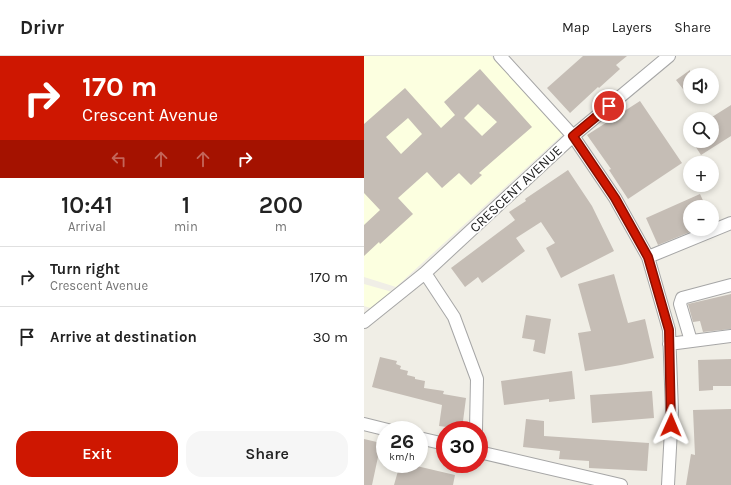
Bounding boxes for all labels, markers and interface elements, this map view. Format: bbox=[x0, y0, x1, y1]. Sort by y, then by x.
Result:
text: Drivr bbox=[20, 17, 64, 39]
text: Map bbox=[562, 19, 590, 36]
text: Layers bbox=[612, 19, 652, 36]
text: Share bbox=[674, 19, 711, 36]
map controls bbox=[683, 68, 719, 236]
button: sound bbox=[683, 68, 719, 104]
text: 170 m bbox=[82, 70, 157, 103]
icon: right bbox=[16, 72, 68, 124]
pin bbox=[592, 89, 626, 123]
icon: arrive bbox=[598, 95, 620, 117]
text: Crescent Avenue bbox=[82, 104, 218, 126]
button: search bbox=[683, 112, 719, 148]
street label: CRESCENT AVENUE bbox=[466, 142, 566, 236]
icon: left bbox=[108, 148, 130, 170]
icon: ahead bbox=[150, 148, 172, 170]
icon: ahead bbox=[192, 148, 214, 170]
icon: right bbox=[234, 148, 256, 170]
button: + bbox=[683, 156, 719, 192]
text: 10:41 bbox=[61, 191, 113, 219]
text: 1 bbox=[182, 191, 190, 219]
text: 200 bbox=[259, 191, 303, 219]
button: − bbox=[683, 200, 719, 236]
text: Arrival bbox=[68, 219, 106, 234]
text: min bbox=[174, 219, 198, 234]
text: m bbox=[275, 219, 287, 234]
text: Turn right bbox=[50, 260, 120, 278]
icon: right bbox=[16, 266, 38, 288]
text: 170 m bbox=[310, 268, 348, 286]
text: Crescent Avenue bbox=[50, 278, 148, 293]
icon: arrive bbox=[16, 326, 38, 348]
text: Arrive at destination bbox=[50, 328, 197, 346]
text: 30 m bbox=[313, 328, 348, 346]
position arrow bbox=[650, 404, 692, 446]
speed limit sign: 30 bbox=[436, 421, 488, 473]
text: 26 bbox=[390, 430, 414, 453]
button: Exit bbox=[16, 431, 178, 477]
button: Share bbox=[186, 431, 348, 477]
text: km/h bbox=[389, 451, 415, 463]

